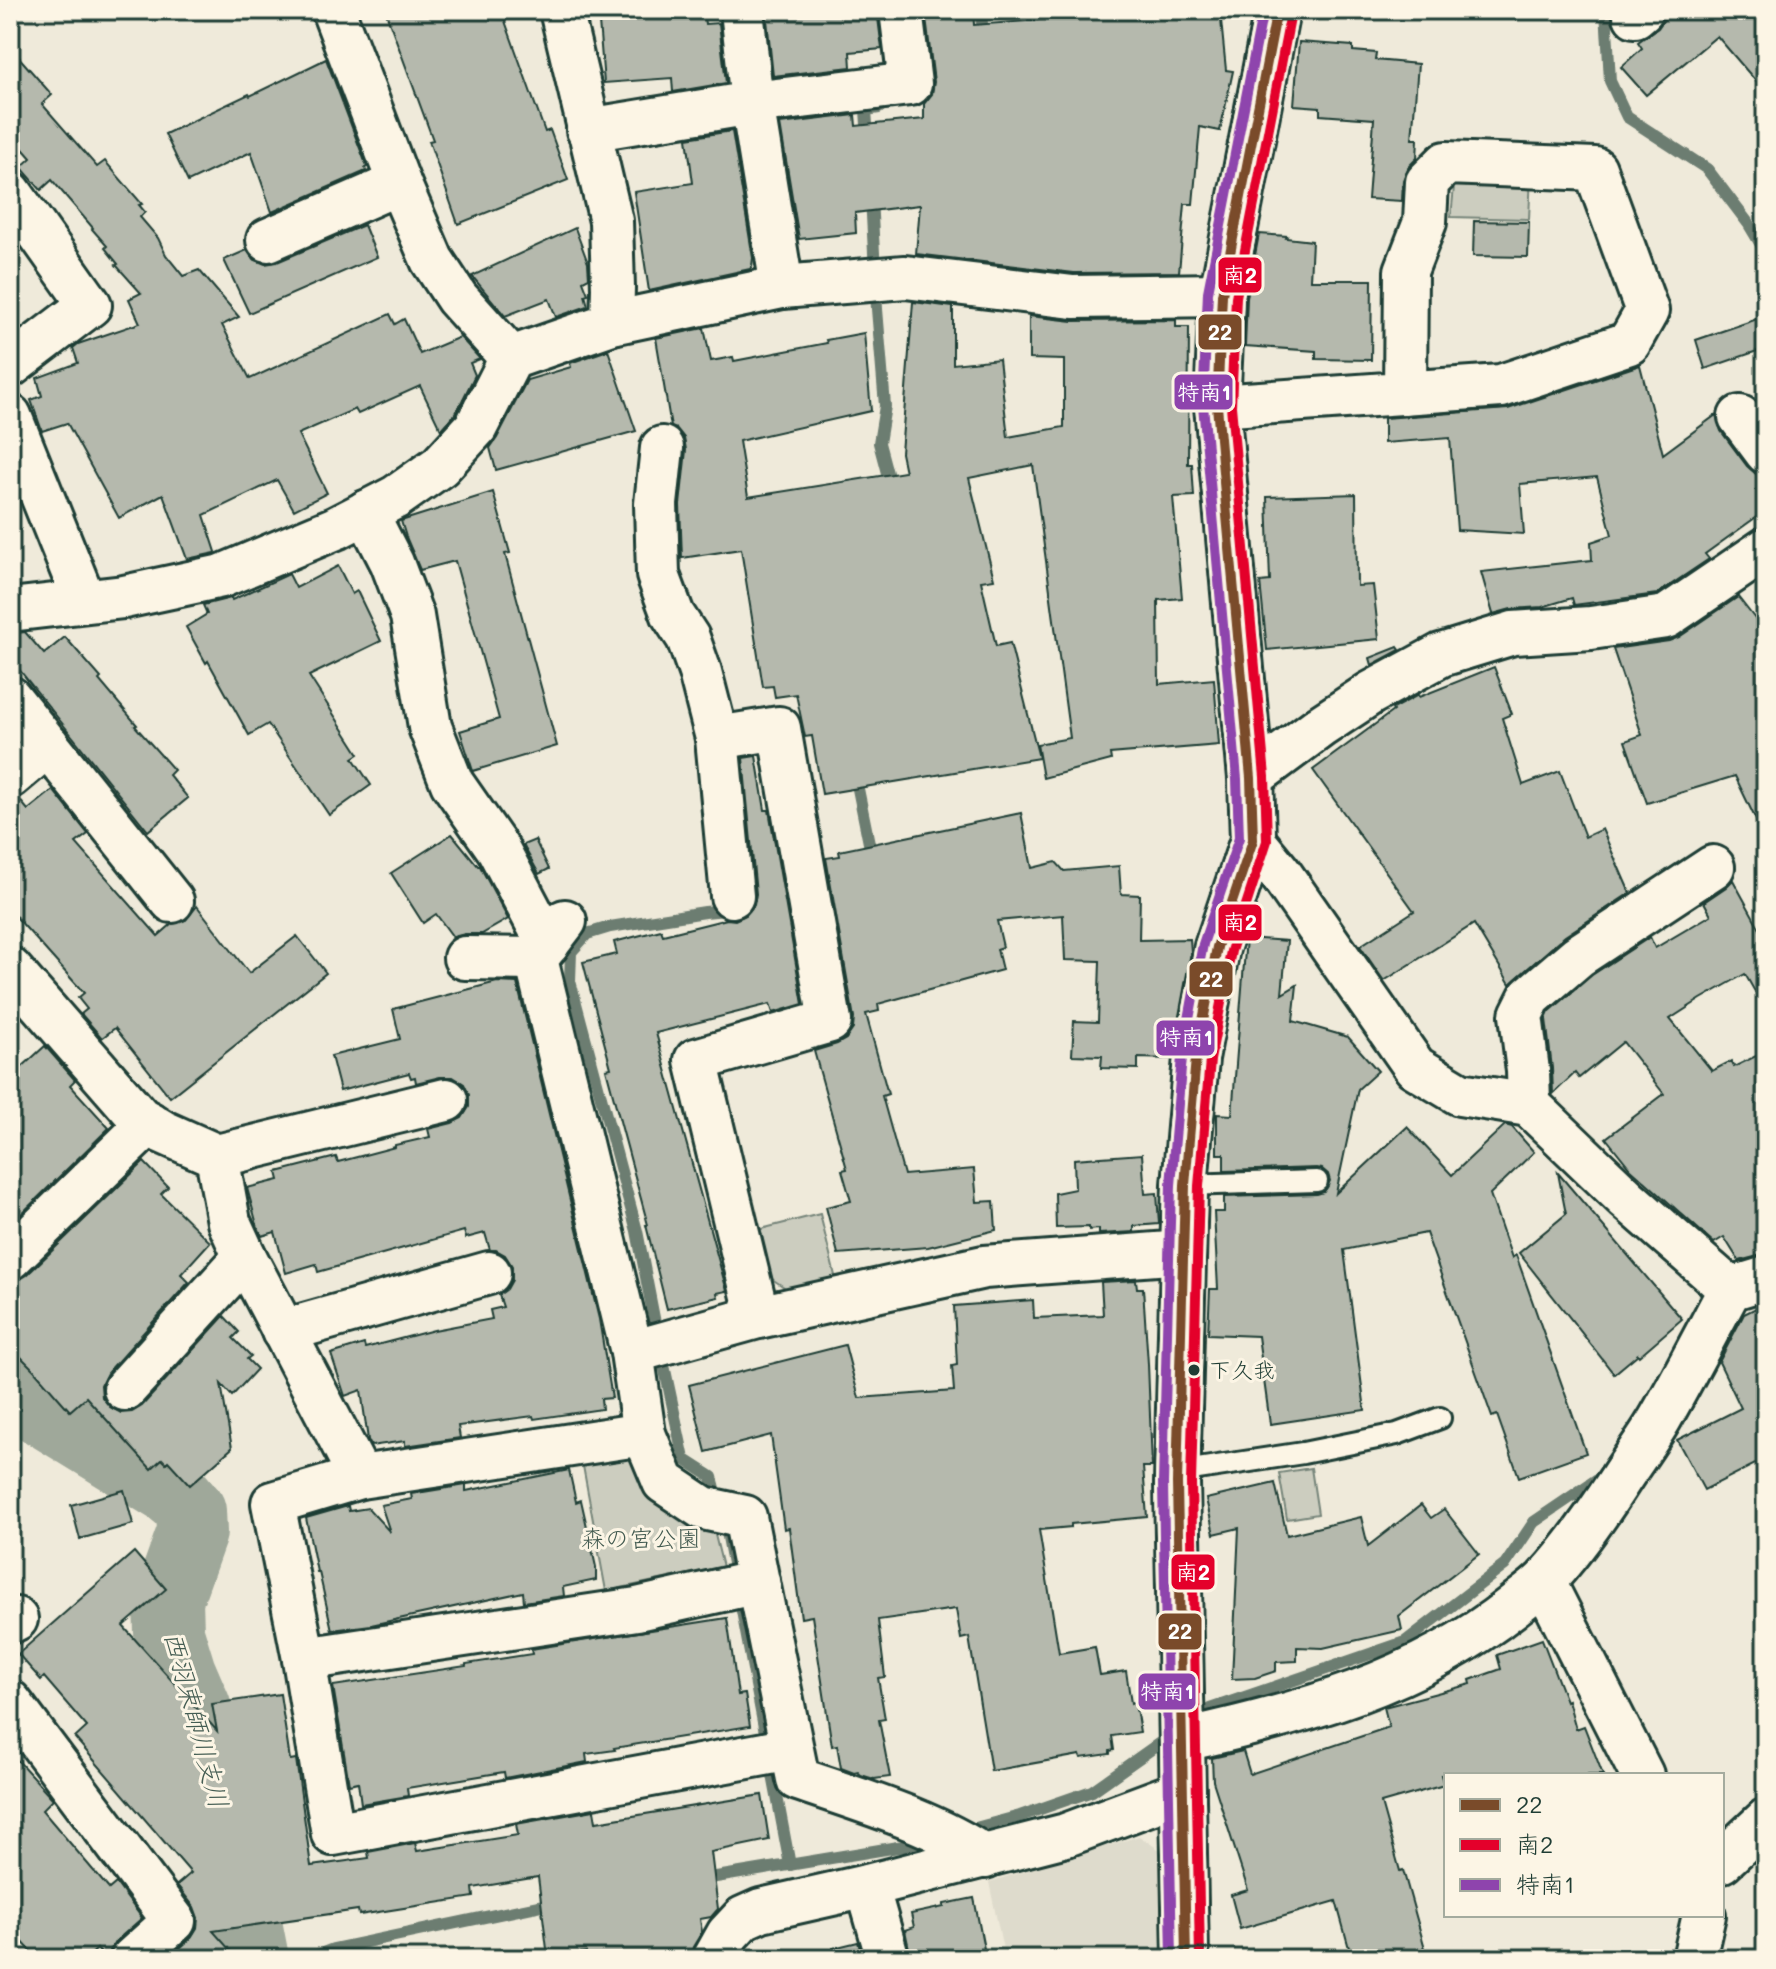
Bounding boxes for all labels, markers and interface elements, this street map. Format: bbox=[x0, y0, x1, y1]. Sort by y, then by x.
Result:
line badge: 南2 bbox=[1217, 256, 1263, 294]
text: 南2 bbox=[1223, 260, 1257, 289]
line badge: 22 bbox=[1197, 313, 1243, 351]
text: 22 bbox=[1208, 317, 1232, 346]
line badge: 特南1 bbox=[1173, 373, 1234, 411]
text: 特南1 bbox=[1177, 377, 1231, 406]
line badge: 南2 bbox=[1217, 903, 1263, 942]
text: 南2 bbox=[1223, 907, 1257, 936]
line badge: 22 bbox=[1188, 960, 1234, 998]
text: 22 bbox=[1199, 964, 1223, 993]
line badge: 特南1 bbox=[1155, 1019, 1216, 1057]
text: 特南1 bbox=[1159, 1022, 1213, 1051]
place label: 下久我 bbox=[1209, 1355, 1275, 1384]
marker: 下久我 bbox=[1186, 1362, 1202, 1378]
park label: 森の宮公園 bbox=[581, 1522, 701, 1553]
line badge: 南2 bbox=[1170, 1553, 1216, 1591]
text: 南2 bbox=[1176, 1557, 1210, 1586]
line badge: 22 bbox=[1157, 1612, 1203, 1651]
text: 22 bbox=[1168, 1616, 1192, 1645]
water label: 西羽束師川支川 bbox=[157, 1627, 237, 1812]
line badge: 特南1 bbox=[1137, 1672, 1197, 1711]
text: 特南1 bbox=[1140, 1676, 1194, 1705]
legend bbox=[1444, 1773, 1724, 1917]
text: 22 bbox=[1516, 1788, 1543, 1819]
text: 南2 bbox=[1516, 1828, 1553, 1859]
text: 特南1 bbox=[1516, 1868, 1575, 1899]

